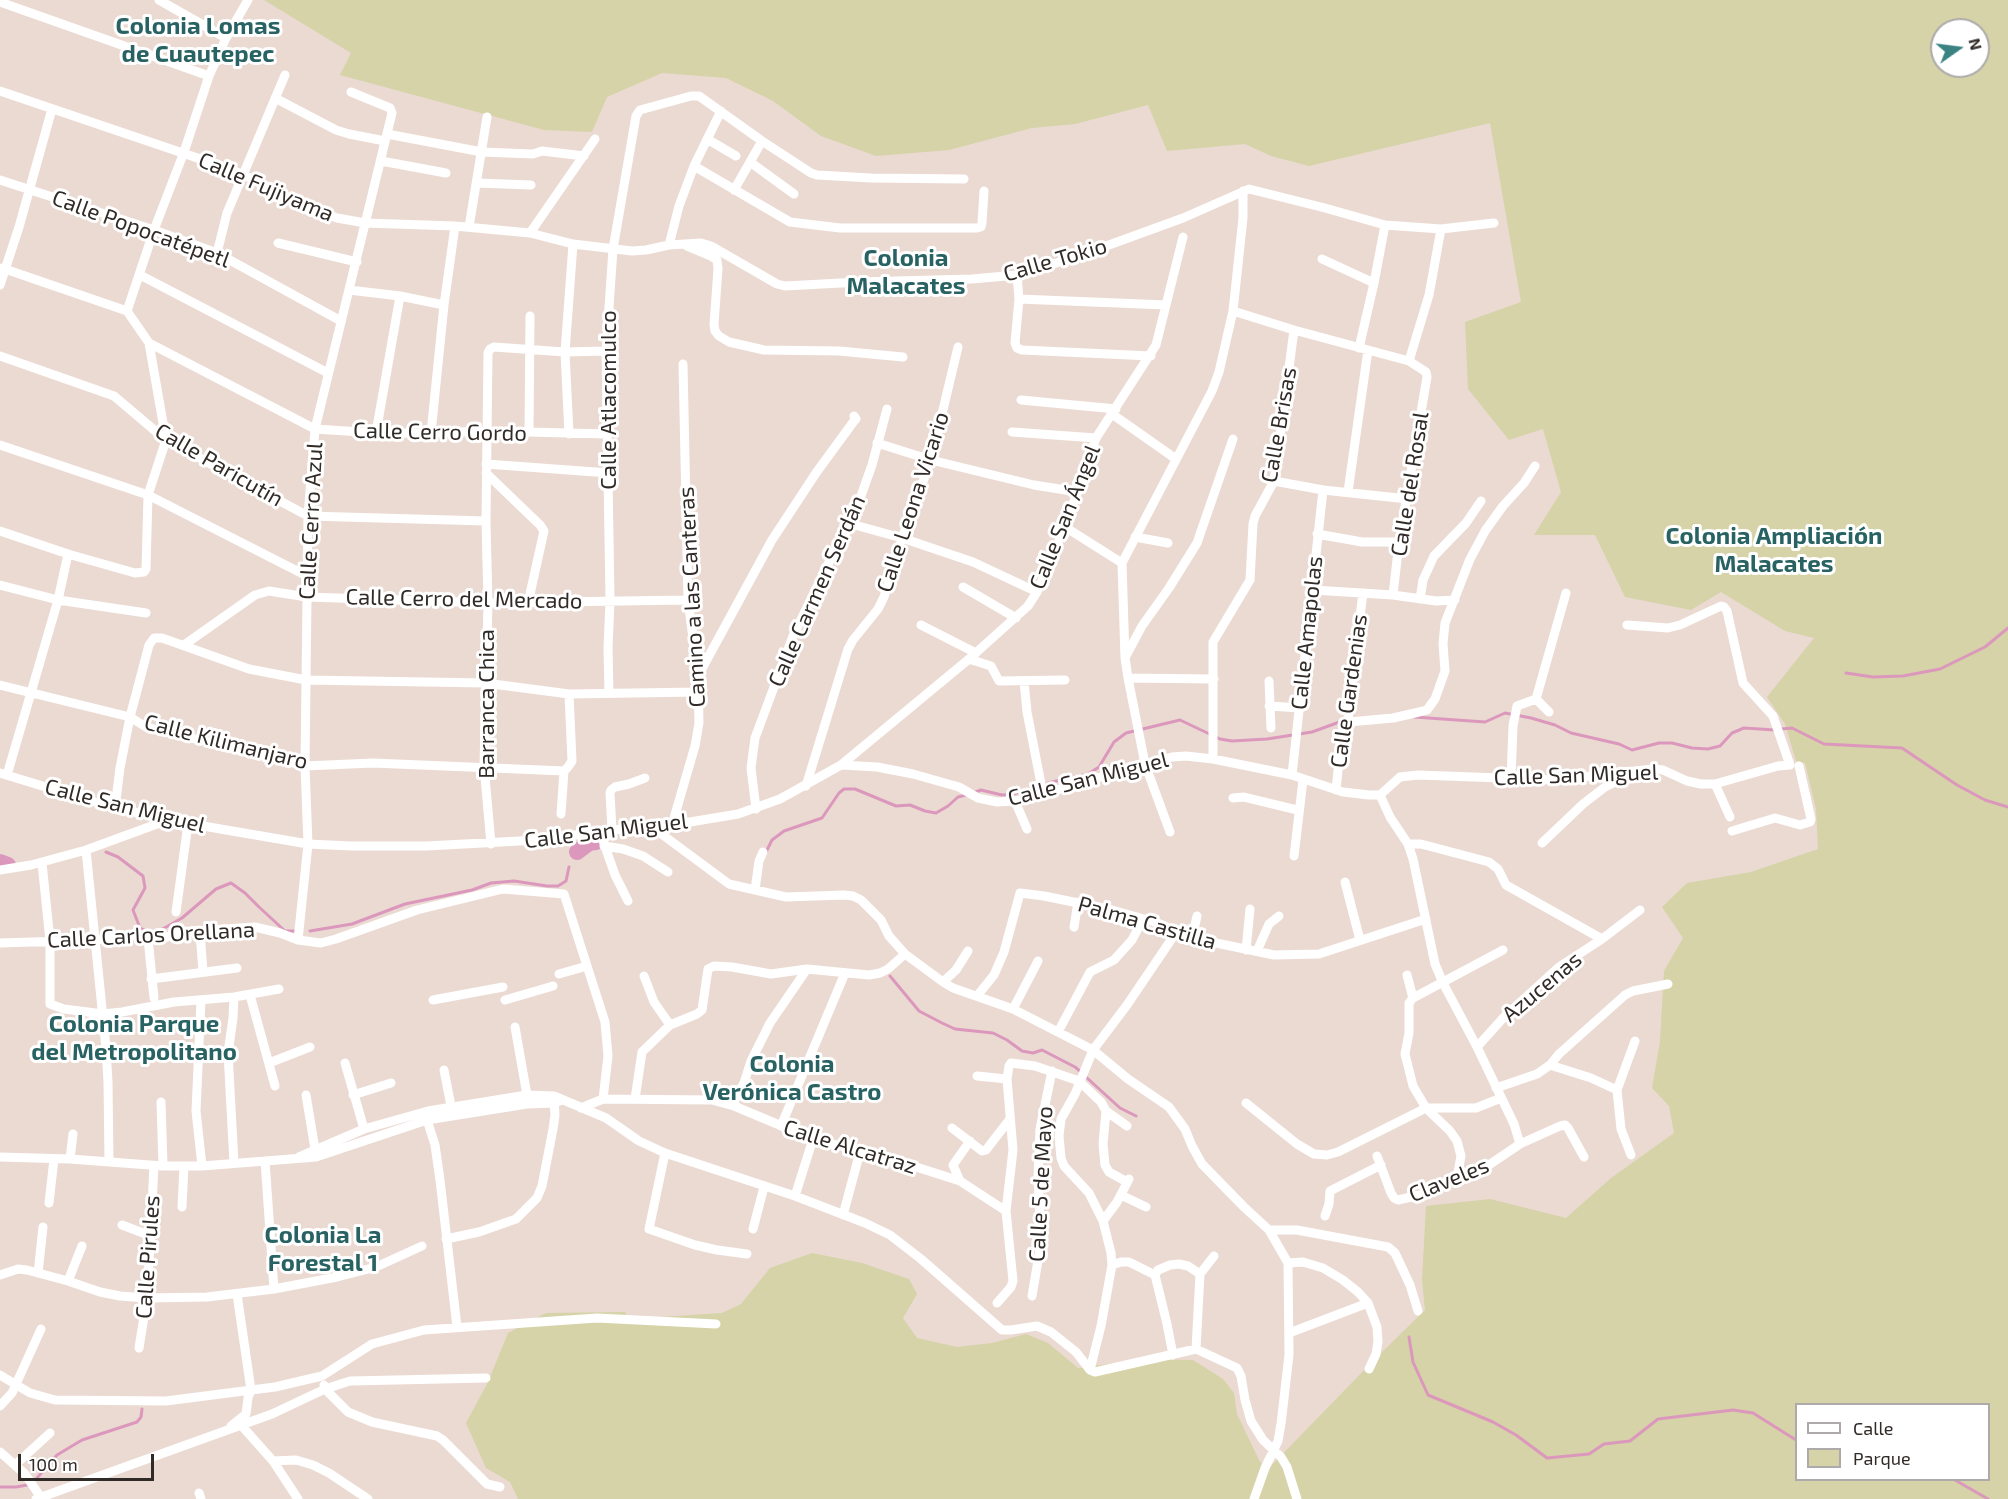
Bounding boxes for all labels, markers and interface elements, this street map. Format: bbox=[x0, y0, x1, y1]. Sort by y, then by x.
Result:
district label: Colonia Lomas de Cuautepec bbox=[116, 12, 280, 68]
north arrow bbox=[1930, 18, 1990, 78]
text: N bbox=[1965, 36, 1987, 52]
street label: Calle Fujiyama bbox=[194, 147, 338, 227]
street label: Calle Popocatépetl bbox=[48, 185, 234, 273]
street label: Calle Tokio bbox=[1000, 233, 1110, 287]
district label: Colonia Malacates bbox=[846, 244, 966, 300]
street label: Calle Atlacomulco bbox=[596, 310, 622, 490]
street label: Calle Brisas bbox=[1256, 365, 1302, 485]
street label: Calle Leona Vicario bbox=[871, 408, 955, 596]
street label: Calle del Rosal bbox=[1386, 410, 1434, 558]
street label: Calle Cerro Gordo bbox=[353, 417, 527, 447]
street label: Calle Paricutín bbox=[150, 418, 288, 512]
street label: Calle San Ángel bbox=[1024, 441, 1106, 593]
street label: Calle Cerro Azul bbox=[294, 442, 328, 600]
street label: Camino a las Canteras bbox=[673, 486, 711, 708]
street label: Calle Carmen Serdán bbox=[763, 491, 871, 691]
district label: Colonia Ampliación Malacates bbox=[1665, 522, 1883, 578]
street label: Calle Amapolas bbox=[1286, 555, 1328, 711]
street label: Calle Cerro del Mercado bbox=[345, 584, 583, 614]
street label: Calle Gardenias bbox=[1325, 613, 1373, 769]
street label: Barranca Chica bbox=[474, 629, 500, 779]
street label: Calle Kilimanjaro bbox=[141, 709, 311, 775]
street label: Calle San Miguel bbox=[1005, 746, 1171, 812]
street label: Calle San Miguel bbox=[1493, 759, 1659, 791]
street label: Calle San Miguel bbox=[42, 773, 208, 839]
street label: Calle San Miguel bbox=[523, 808, 689, 854]
street label: Palma Castilla bbox=[1075, 891, 1219, 955]
street label: Calle Carlos Orellana bbox=[46, 916, 256, 954]
street label: Azucenas bbox=[1497, 946, 1587, 1028]
district label: Colonia Parque del Metropolitano bbox=[31, 1010, 237, 1066]
district label: Colonia Verónica Castro bbox=[703, 1050, 881, 1106]
street label: Calle 5 de Mayo bbox=[1024, 1106, 1058, 1262]
street label: Calle Alcatraz bbox=[780, 1114, 920, 1180]
street label: Claveles bbox=[1405, 1152, 1493, 1208]
street label: Calle Pirules bbox=[131, 1194, 165, 1320]
district label: Colonia La Forestal 1 bbox=[265, 1221, 381, 1277]
legend bbox=[1795, 1403, 1990, 1481]
text: Calle bbox=[1853, 1417, 1894, 1439]
scale bar bbox=[21, 1442, 158, 1480]
text: Parque bbox=[1853, 1447, 1911, 1469]
text: 100 m bbox=[29, 1453, 78, 1475]

